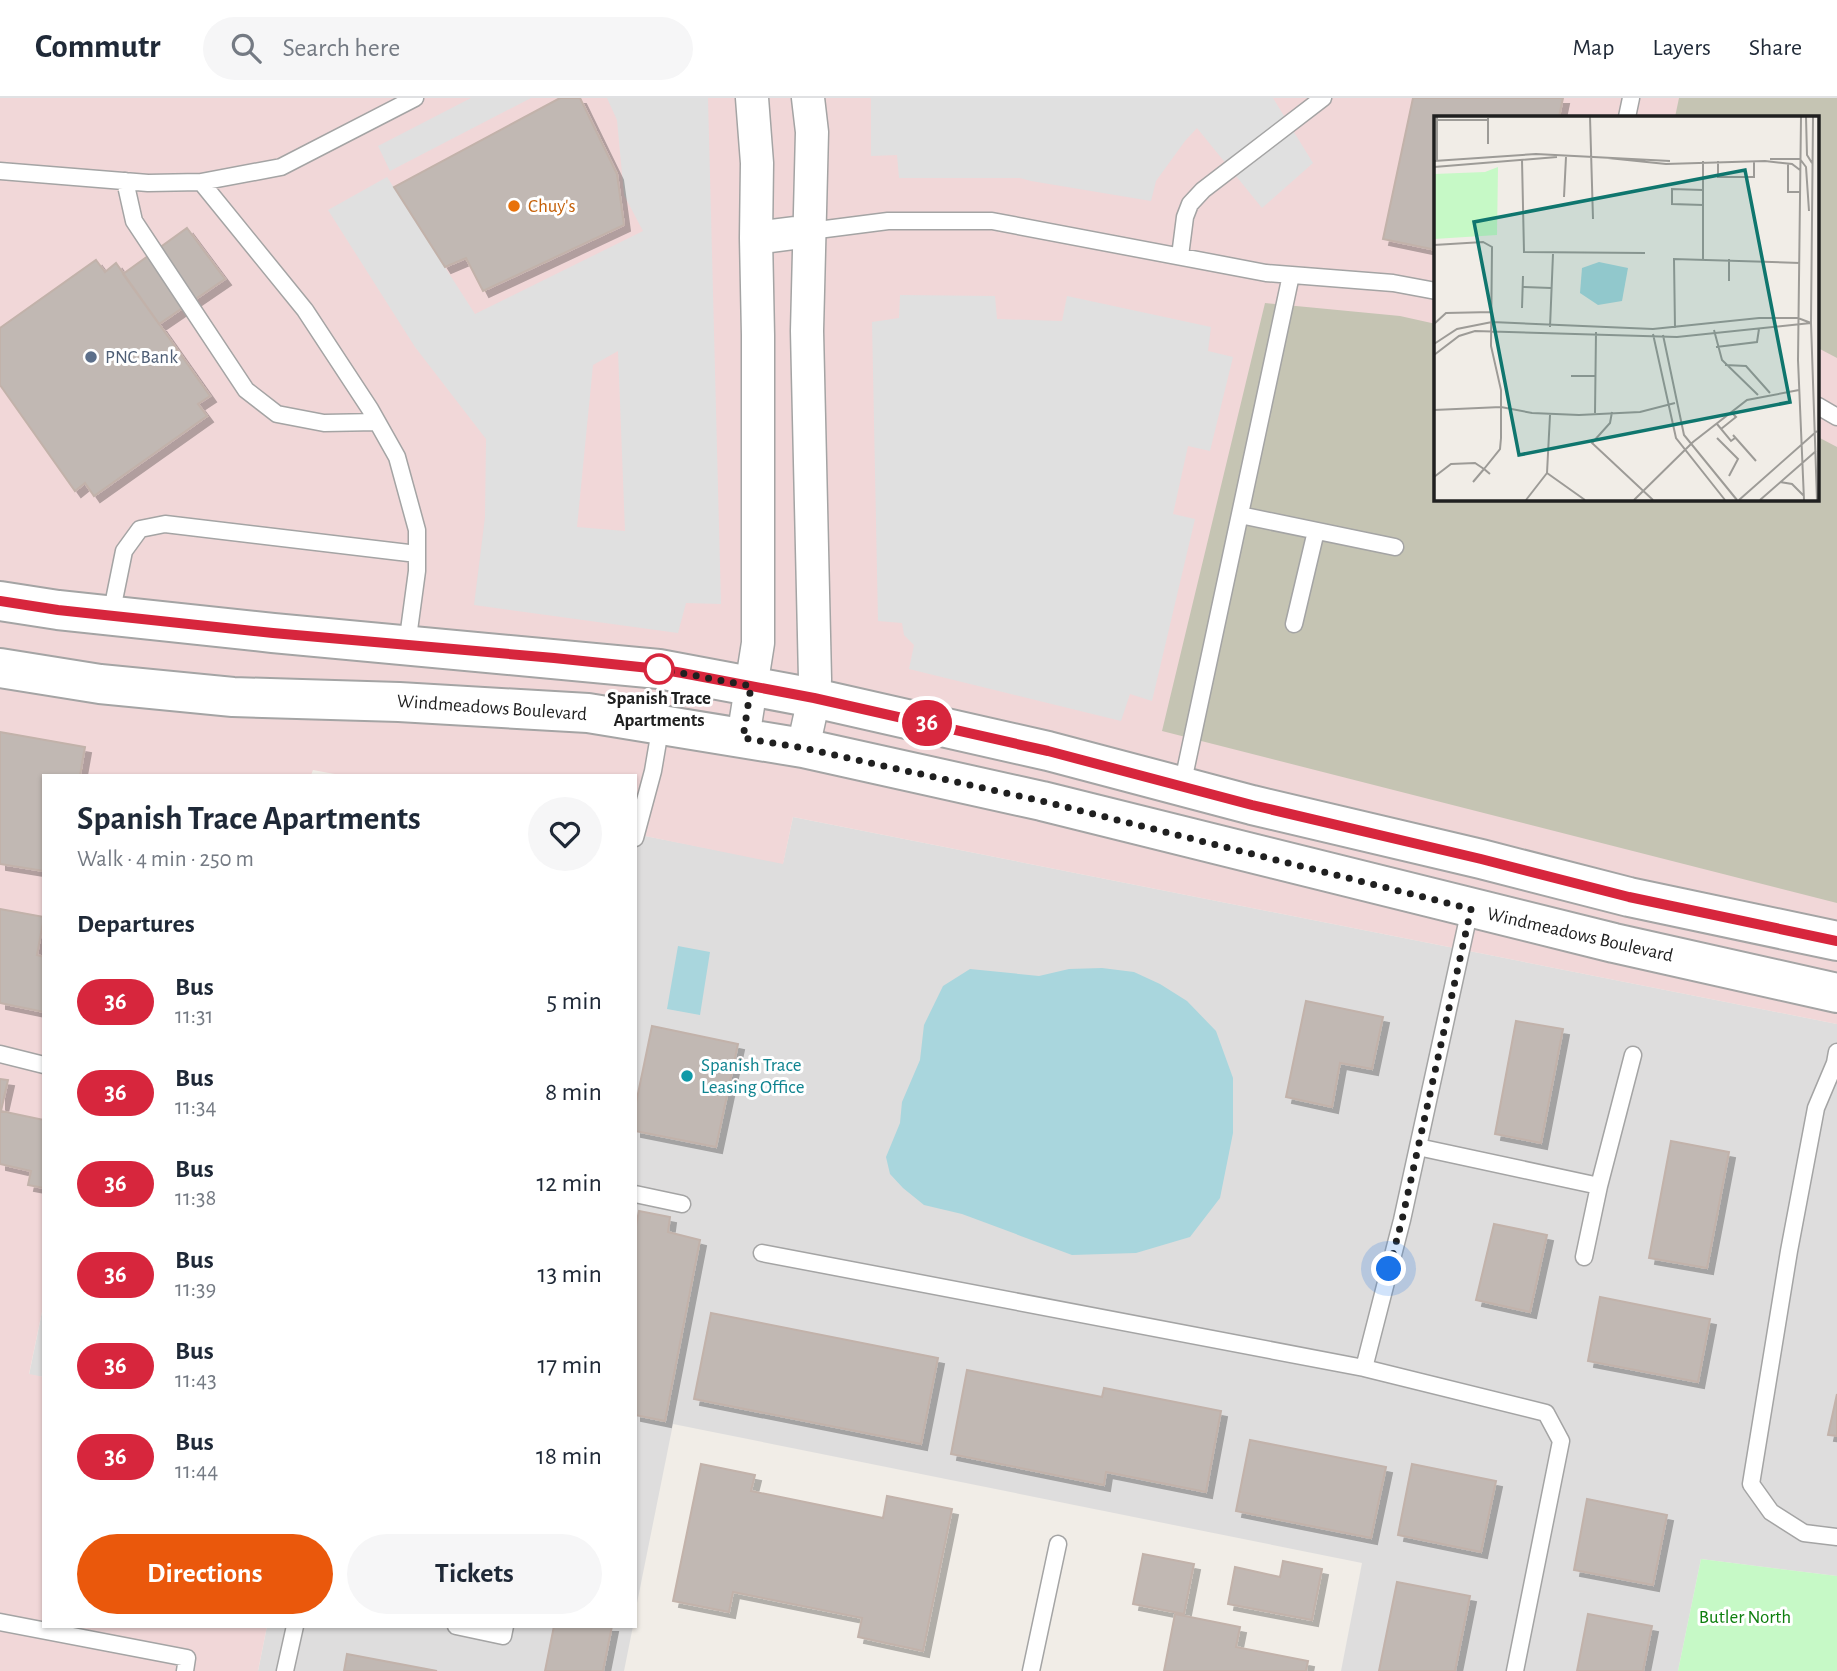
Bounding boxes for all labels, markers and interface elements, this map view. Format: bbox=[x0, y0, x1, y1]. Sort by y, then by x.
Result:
search box bbox=[203, 17, 693, 80]
icon: search bbox=[227, 29, 265, 67]
text: Commutr bbox=[35, 31, 161, 64]
text: Search here bbox=[283, 35, 400, 61]
text: Map bbox=[1572, 36, 1614, 60]
text: Layers bbox=[1652, 36, 1711, 60]
text: Share bbox=[1749, 36, 1802, 60]
inset map bbox=[1434, 116, 1820, 500]
place label: Chuy's bbox=[528, 197, 576, 216]
marker: Chuy's bbox=[506, 198, 522, 214]
place label: PNC Bank bbox=[105, 348, 178, 367]
marker: PNC Bank bbox=[83, 349, 99, 365]
marker: Spanish Trace Apartments bbox=[644, 654, 674, 684]
place label: Spanish Trace Apartments bbox=[607, 689, 711, 730]
street label: Windmeadows Boulevard bbox=[396, 692, 588, 724]
line badge: 36 bbox=[895, 700, 958, 746]
text: 36 bbox=[916, 711, 938, 735]
button: heart bbox=[528, 797, 602, 871]
text: Spanish Trace Apartments bbox=[77, 803, 421, 836]
text: Walk · 4 min · 250 m bbox=[77, 848, 254, 871]
street label: Windmeadows Boulevard bbox=[1485, 904, 1675, 966]
text: Departures bbox=[77, 911, 195, 937]
text: Bus bbox=[175, 974, 214, 1000]
text: 5 min bbox=[546, 988, 602, 1014]
text: 36 bbox=[105, 990, 126, 1014]
text: 11:31 bbox=[175, 1005, 213, 1028]
place label: Spanish Trace Leasing Office bbox=[701, 1056, 804, 1097]
text: Bus bbox=[175, 1065, 214, 1091]
marker: Spanish Trace Leasing Office bbox=[679, 1068, 695, 1084]
text: 8 min bbox=[545, 1079, 602, 1105]
text: 36 bbox=[105, 1081, 126, 1105]
text: 11:34 bbox=[175, 1096, 217, 1119]
text: Bus bbox=[175, 1156, 214, 1182]
text: 12 min bbox=[536, 1170, 602, 1196]
text: 36 bbox=[105, 1172, 126, 1196]
text: 11:38 bbox=[175, 1187, 216, 1210]
text: Bus bbox=[175, 1247, 214, 1273]
your location bbox=[1371, 1251, 1406, 1286]
text: 13 min bbox=[538, 1261, 602, 1287]
text: 36 bbox=[105, 1263, 126, 1287]
text: 11:39 bbox=[175, 1278, 216, 1301]
text: Bus bbox=[175, 1338, 214, 1364]
text: 17 min bbox=[537, 1352, 602, 1378]
text: 36 bbox=[105, 1354, 126, 1378]
text: 11:43 bbox=[175, 1369, 217, 1392]
text: Bus bbox=[175, 1429, 214, 1455]
text: 18 min bbox=[536, 1443, 602, 1469]
text: 36 bbox=[105, 1445, 126, 1469]
text: 11:44 bbox=[175, 1460, 218, 1483]
button: Directions bbox=[77, 1534, 333, 1614]
button: Tickets bbox=[347, 1534, 602, 1614]
park label: Butler North bbox=[1699, 1608, 1791, 1627]

